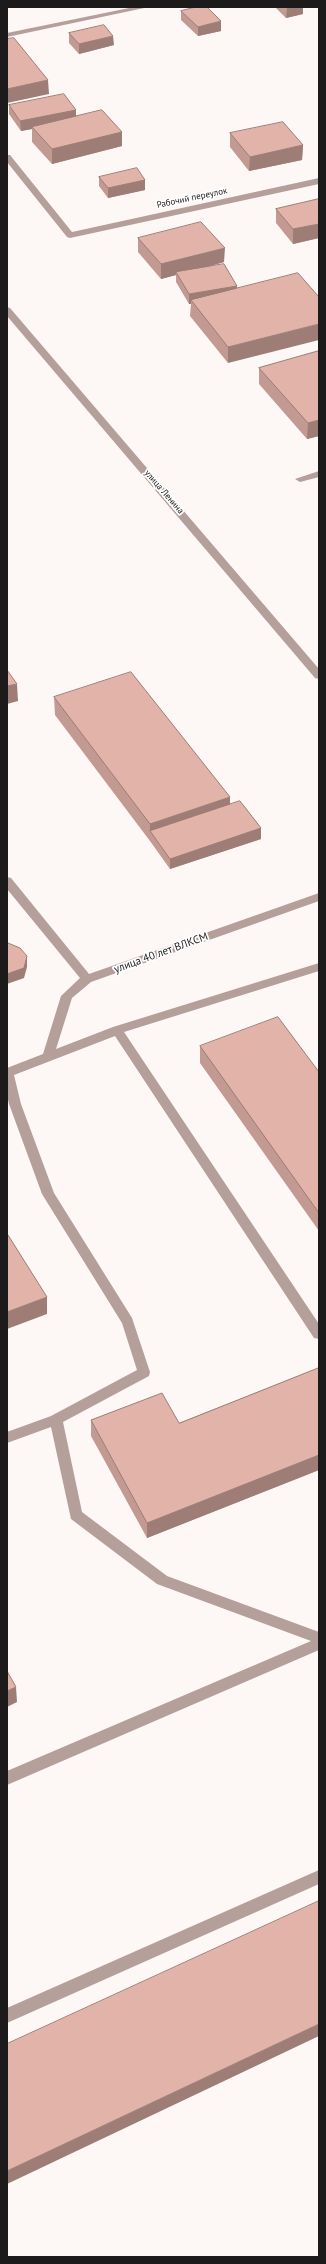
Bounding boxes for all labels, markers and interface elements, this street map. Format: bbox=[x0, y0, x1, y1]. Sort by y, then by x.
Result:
street label: Рабочий переулок bbox=[156, 185, 228, 211]
street label: улица Ленина bbox=[142, 468, 186, 516]
street label: улица 40 лет ВЛКСМ bbox=[112, 930, 210, 976]

